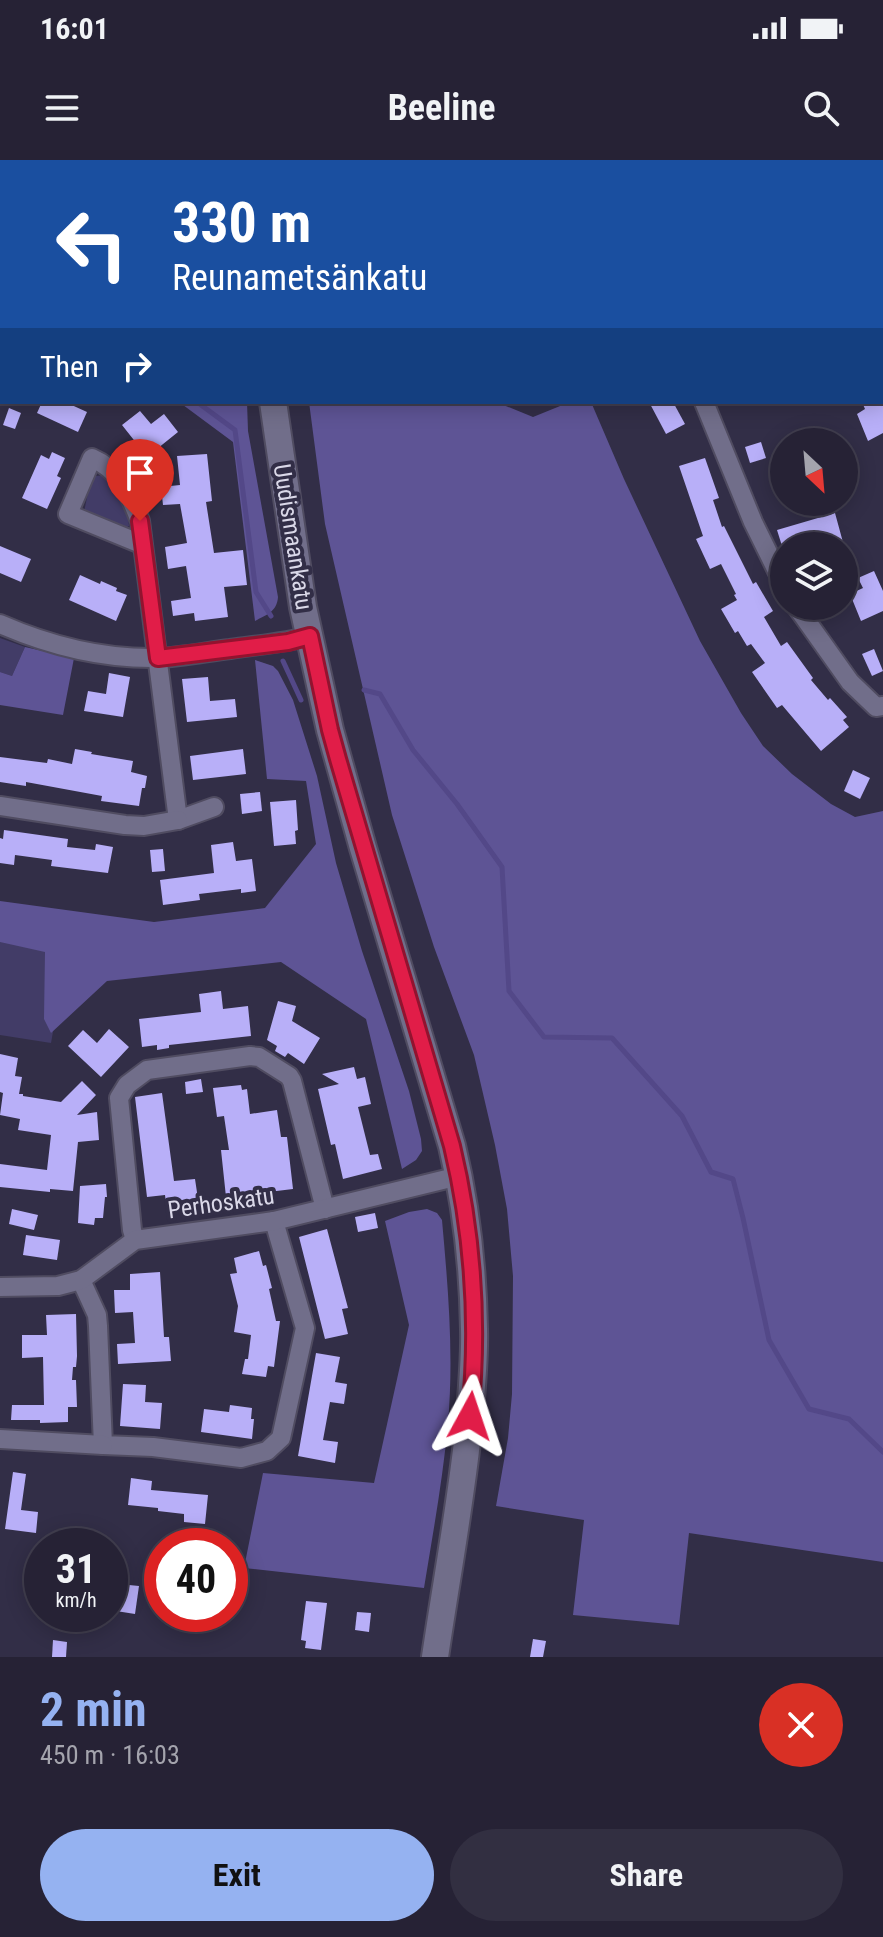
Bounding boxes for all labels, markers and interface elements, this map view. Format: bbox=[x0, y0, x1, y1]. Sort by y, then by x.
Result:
text: 16:01 bbox=[40, 11, 109, 46]
icon: menu bbox=[40, 86, 84, 130]
icon: search bbox=[799, 86, 843, 130]
text: Beeline bbox=[388, 87, 495, 129]
text: 330 m bbox=[172, 190, 311, 256]
icon: left bbox=[40, 192, 144, 296]
text: Reunametsänkatu bbox=[172, 257, 427, 299]
icon: right bbox=[115, 344, 159, 388]
text: Then bbox=[40, 349, 99, 384]
north arrow bbox=[770, 428, 858, 516]
map controls bbox=[770, 428, 858, 620]
pin bbox=[106, 439, 174, 521]
icon: arrive bbox=[118, 451, 162, 495]
street label: Uudismaankatu bbox=[268, 462, 318, 612]
button: layers bbox=[770, 532, 858, 620]
street label: Perhoskatu bbox=[166, 1182, 276, 1224]
position arrow bbox=[428, 1374, 512, 1458]
speed limit sign: 40 bbox=[144, 1528, 248, 1632]
text: 31 bbox=[56, 1546, 96, 1593]
text: km/h bbox=[55, 1588, 97, 1612]
text: 2 min bbox=[40, 1681, 147, 1738]
button: close bbox=[759, 1683, 843, 1767]
text: 450 m · 16:03 bbox=[40, 1740, 180, 1770]
button: Exit bbox=[40, 1829, 434, 1921]
button: Share bbox=[450, 1829, 843, 1921]

